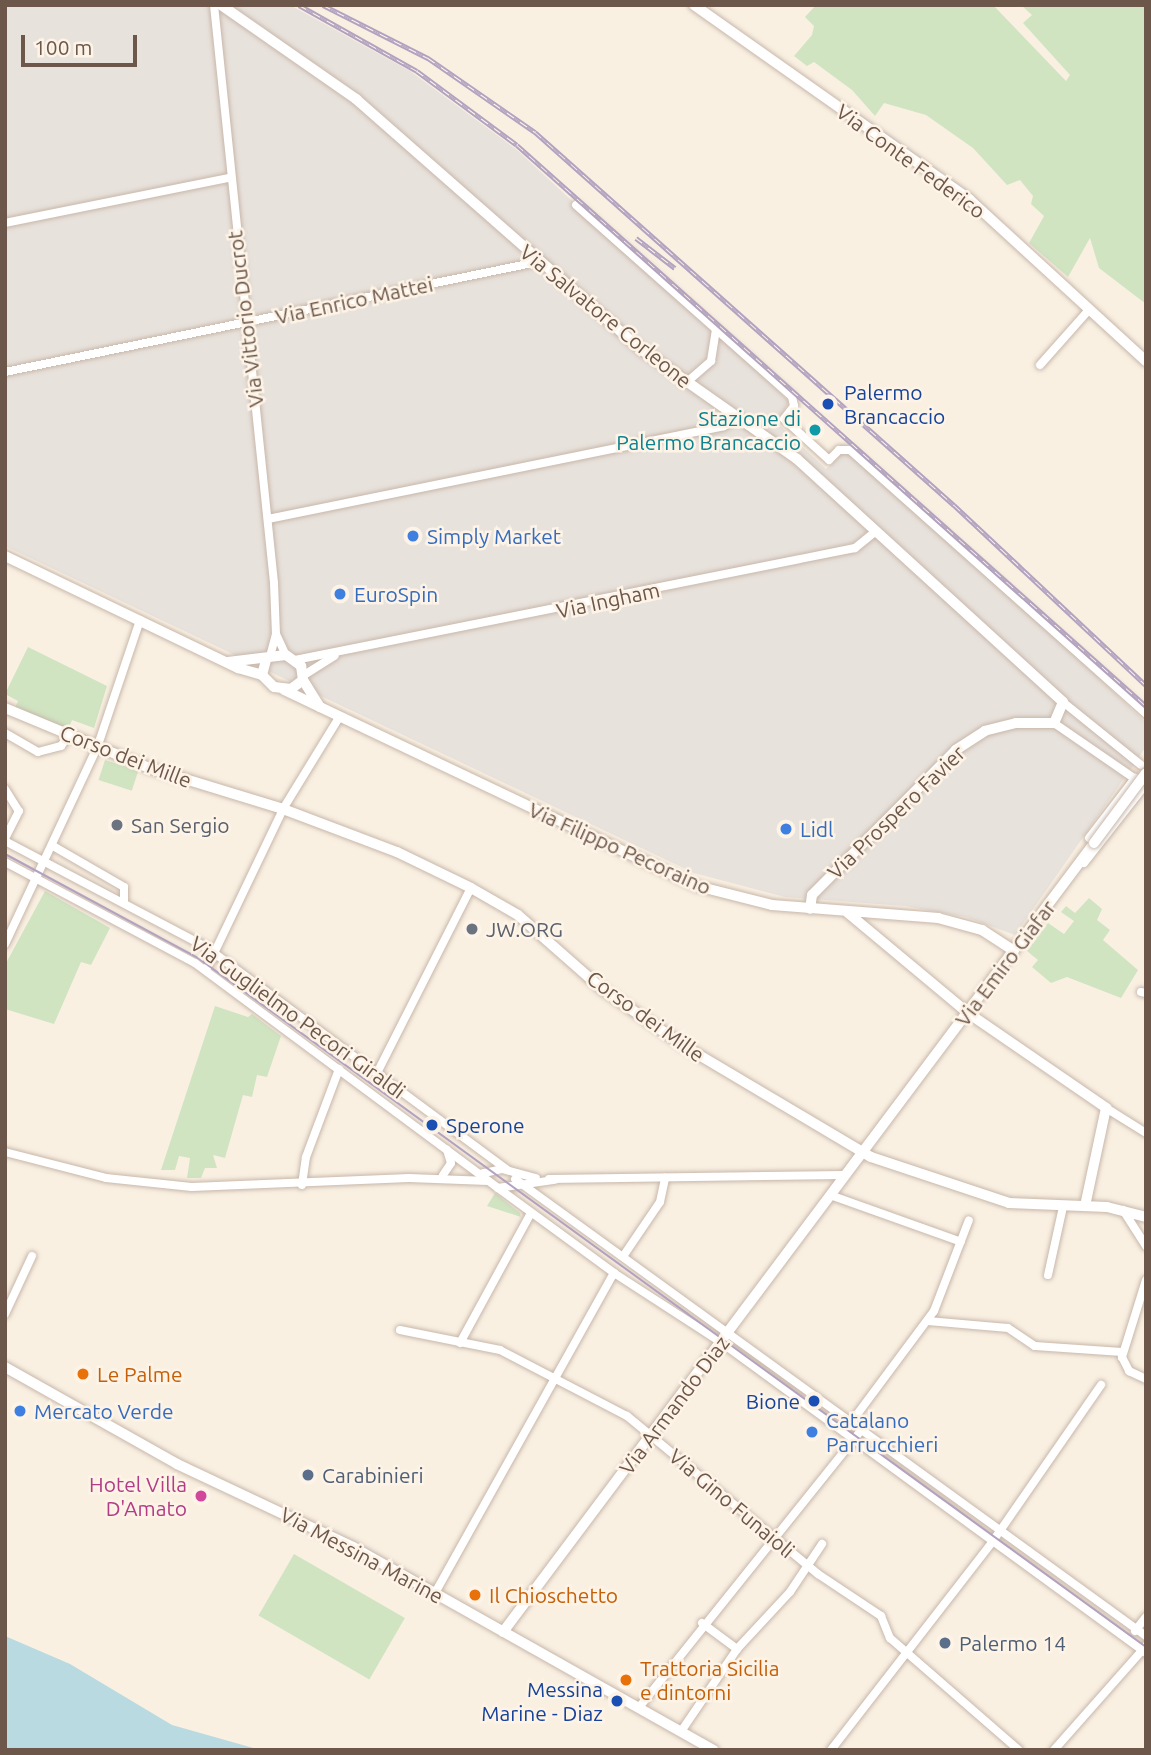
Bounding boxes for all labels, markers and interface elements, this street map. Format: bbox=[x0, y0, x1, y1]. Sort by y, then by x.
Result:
scale bar bbox=[24, 21, 140, 65]
text: 100 m bbox=[34, 35, 92, 59]
street label: Via Conte Federico bbox=[832, 98, 990, 224]
street label: Via Vittorio Ducrot bbox=[222, 229, 268, 409]
street label: Via Salvatore Corleone bbox=[515, 239, 697, 393]
street label: Via Enrico Mattei bbox=[273, 271, 435, 329]
place label: Palermo Brancaccio bbox=[844, 379, 945, 429]
marker: Palermo Brancaccio bbox=[818, 394, 838, 414]
place label: Stazione di Palermo Brancaccio bbox=[616, 405, 801, 455]
marker: Stazione di Palermo Brancaccio bbox=[807, 422, 823, 438]
place label: Simply Market bbox=[427, 523, 561, 549]
marker: Simply Market bbox=[405, 528, 421, 544]
street label: Via Ingham bbox=[554, 577, 662, 623]
place label: EuroSpin bbox=[354, 581, 438, 607]
marker: EuroSpin bbox=[332, 586, 348, 602]
street label: Corso dei Mille bbox=[57, 719, 195, 793]
street label: Via Prospero Favier bbox=[822, 740, 970, 884]
street label: Via Filippo Pecoraino bbox=[525, 796, 715, 900]
place label: San Sergio bbox=[131, 812, 230, 838]
place label: Lidl bbox=[800, 816, 834, 842]
marker: San Sergio bbox=[109, 817, 125, 833]
marker: Lidl bbox=[778, 821, 794, 837]
street label: Via Emiro Giafar bbox=[949, 895, 1061, 1031]
place label: JW.ORG bbox=[486, 916, 563, 942]
marker: JW.ORG bbox=[464, 921, 480, 937]
street label: Via Guglielmo Pecori Giraldi bbox=[185, 930, 411, 1104]
street label: Corso dei Mille bbox=[582, 965, 710, 1067]
place label: Sperone bbox=[446, 1112, 525, 1138]
marker: Sperone bbox=[424, 1117, 440, 1133]
street label: Via Armando Diaz bbox=[614, 1331, 734, 1479]
place label: Le Palme bbox=[97, 1361, 182, 1387]
marker: Le Palme bbox=[75, 1366, 91, 1382]
place label: Bione bbox=[746, 1388, 800, 1414]
marker: Bione bbox=[806, 1393, 822, 1409]
place label: Mercato Verde bbox=[34, 1398, 174, 1424]
marker: Mercato Verde bbox=[12, 1403, 28, 1419]
place label: Catalano Parrucchieri bbox=[826, 1407, 938, 1457]
marker: Catalano Parrucchieri bbox=[804, 1424, 820, 1440]
street label: Via Gino Funaioli bbox=[664, 1443, 800, 1563]
place label: Carabinieri bbox=[322, 1462, 424, 1488]
marker: Carabinieri bbox=[300, 1467, 316, 1483]
place label: Hotel Villa D'Amato bbox=[89, 1471, 187, 1521]
marker: Hotel Villa D'Amato bbox=[193, 1488, 209, 1504]
street label: Via Messina Marine bbox=[276, 1501, 448, 1609]
place label: Il Chioschetto bbox=[489, 1582, 618, 1608]
marker: Il Chioschetto bbox=[467, 1587, 483, 1603]
place label: Palermo 14 bbox=[959, 1630, 1066, 1656]
marker: Palermo 14 bbox=[937, 1635, 953, 1651]
place label: Trattoria Sicilia e dintorni bbox=[640, 1655, 779, 1705]
marker: Trattoria Sicilia e dintorni bbox=[618, 1672, 634, 1688]
place label: Messina Marine - Diaz bbox=[481, 1676, 603, 1726]
marker: Messina Marine - Diaz bbox=[609, 1693, 625, 1709]

